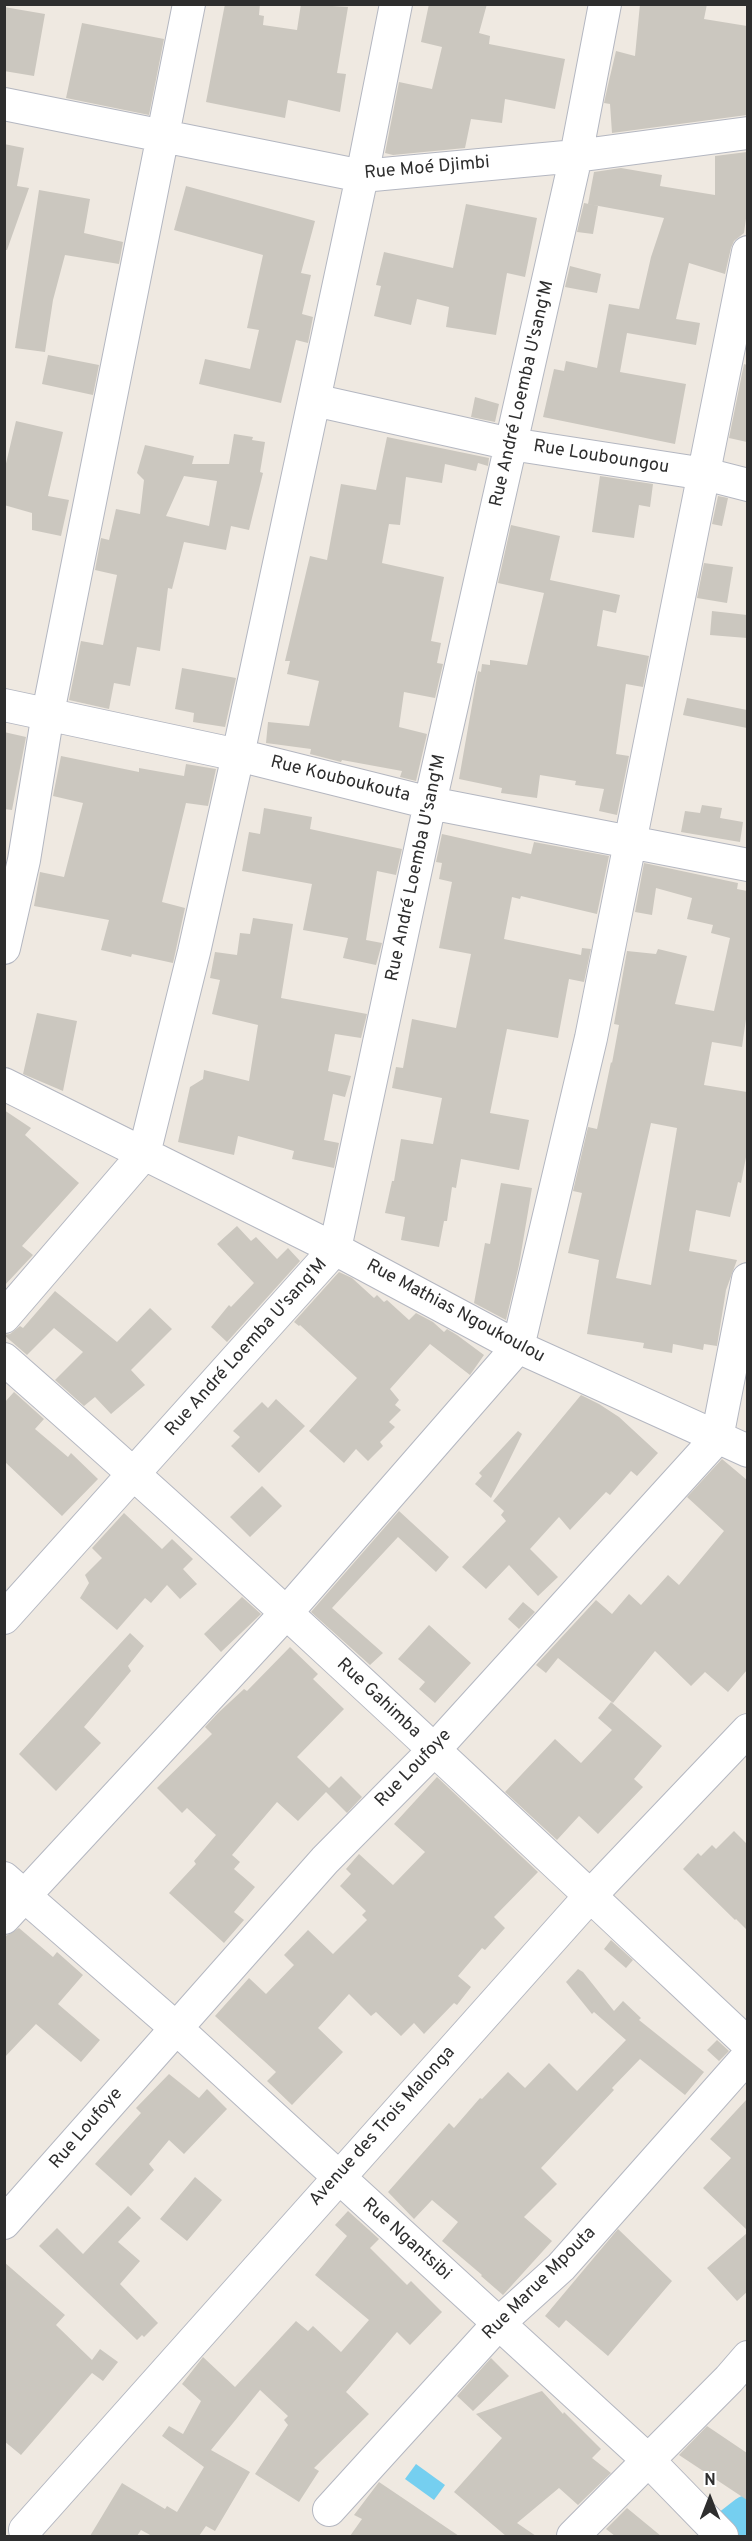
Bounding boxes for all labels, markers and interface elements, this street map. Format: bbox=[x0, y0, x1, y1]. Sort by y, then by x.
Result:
street label: Rue Moé Djimbi bbox=[363, 153, 491, 185]
street label: Rue André Loemba U'sang'M bbox=[486, 279, 560, 509]
street label: Rue Louboungou bbox=[532, 437, 670, 479]
street label: Rue Kouboukouta bbox=[268, 752, 412, 808]
street label: Rue André Loemba U'sang'M bbox=[382, 753, 452, 983]
street label: Rue André Loemba U'sang'M bbox=[162, 1255, 332, 1441]
street label: Rue Mathias Ngoukoulou bbox=[362, 1256, 548, 1368]
street label: Rue Gahimba bbox=[331, 1655, 425, 1743]
street label: Rue Loufoye bbox=[371, 1725, 457, 1813]
street label: Avenue des Trois Malonga bbox=[305, 2043, 461, 2211]
street label: Rue Loufoye bbox=[46, 2084, 128, 2174]
street label: Rue Ngantsibi bbox=[357, 2194, 455, 2286]
street label: Rue Marue Mpouta bbox=[479, 2223, 601, 2345]
north arrow bbox=[680, 2469, 740, 2529]
text: N bbox=[704, 2471, 716, 2491]

